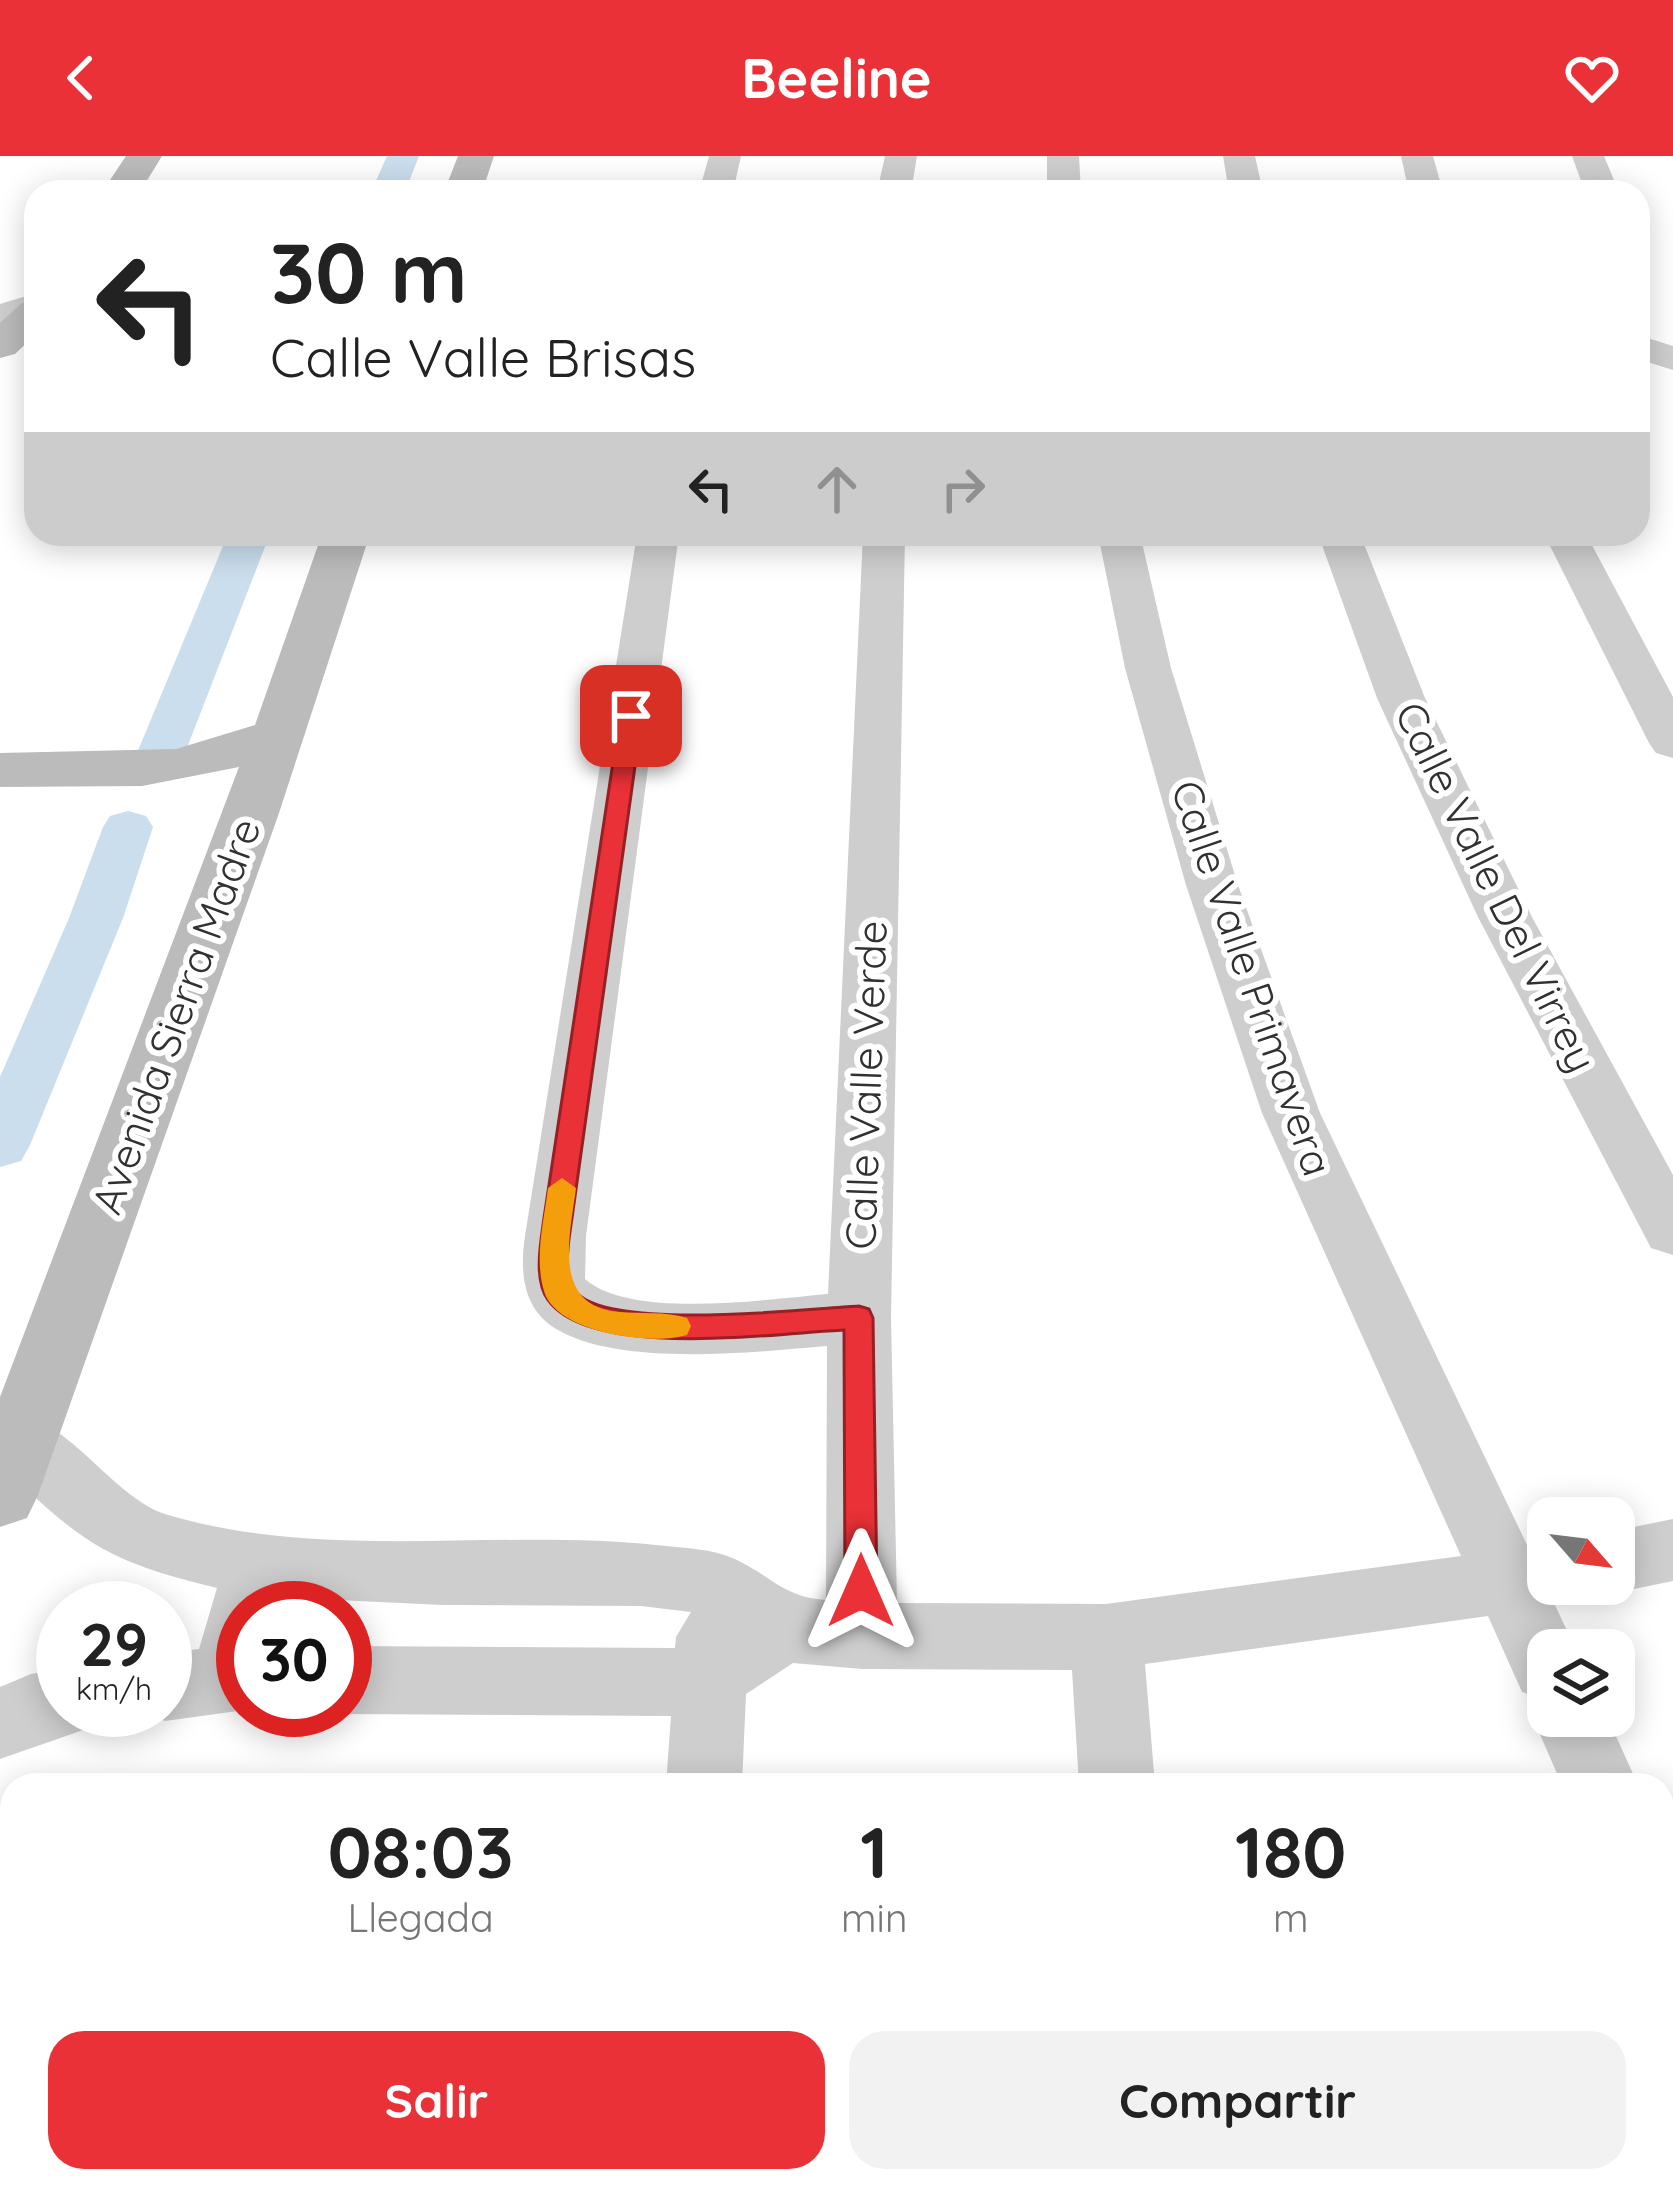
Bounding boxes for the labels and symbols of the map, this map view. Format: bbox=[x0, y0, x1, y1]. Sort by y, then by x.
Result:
pin bbox=[580, 665, 682, 767]
street label: Calle Valle Del Virrey bbox=[1384, 693, 1609, 1080]
street label: Calle Valle Primavera bbox=[1160, 773, 1345, 1182]
street label: Avenida Sierra Madre bbox=[79, 811, 272, 1221]
street label: Calle Valle Verde bbox=[833, 920, 898, 1250]
north arrow bbox=[1527, 1497, 1635, 1605]
position arrow bbox=[798, 1528, 924, 1654]
speed limit sign: 30 bbox=[216, 1581, 372, 1737]

